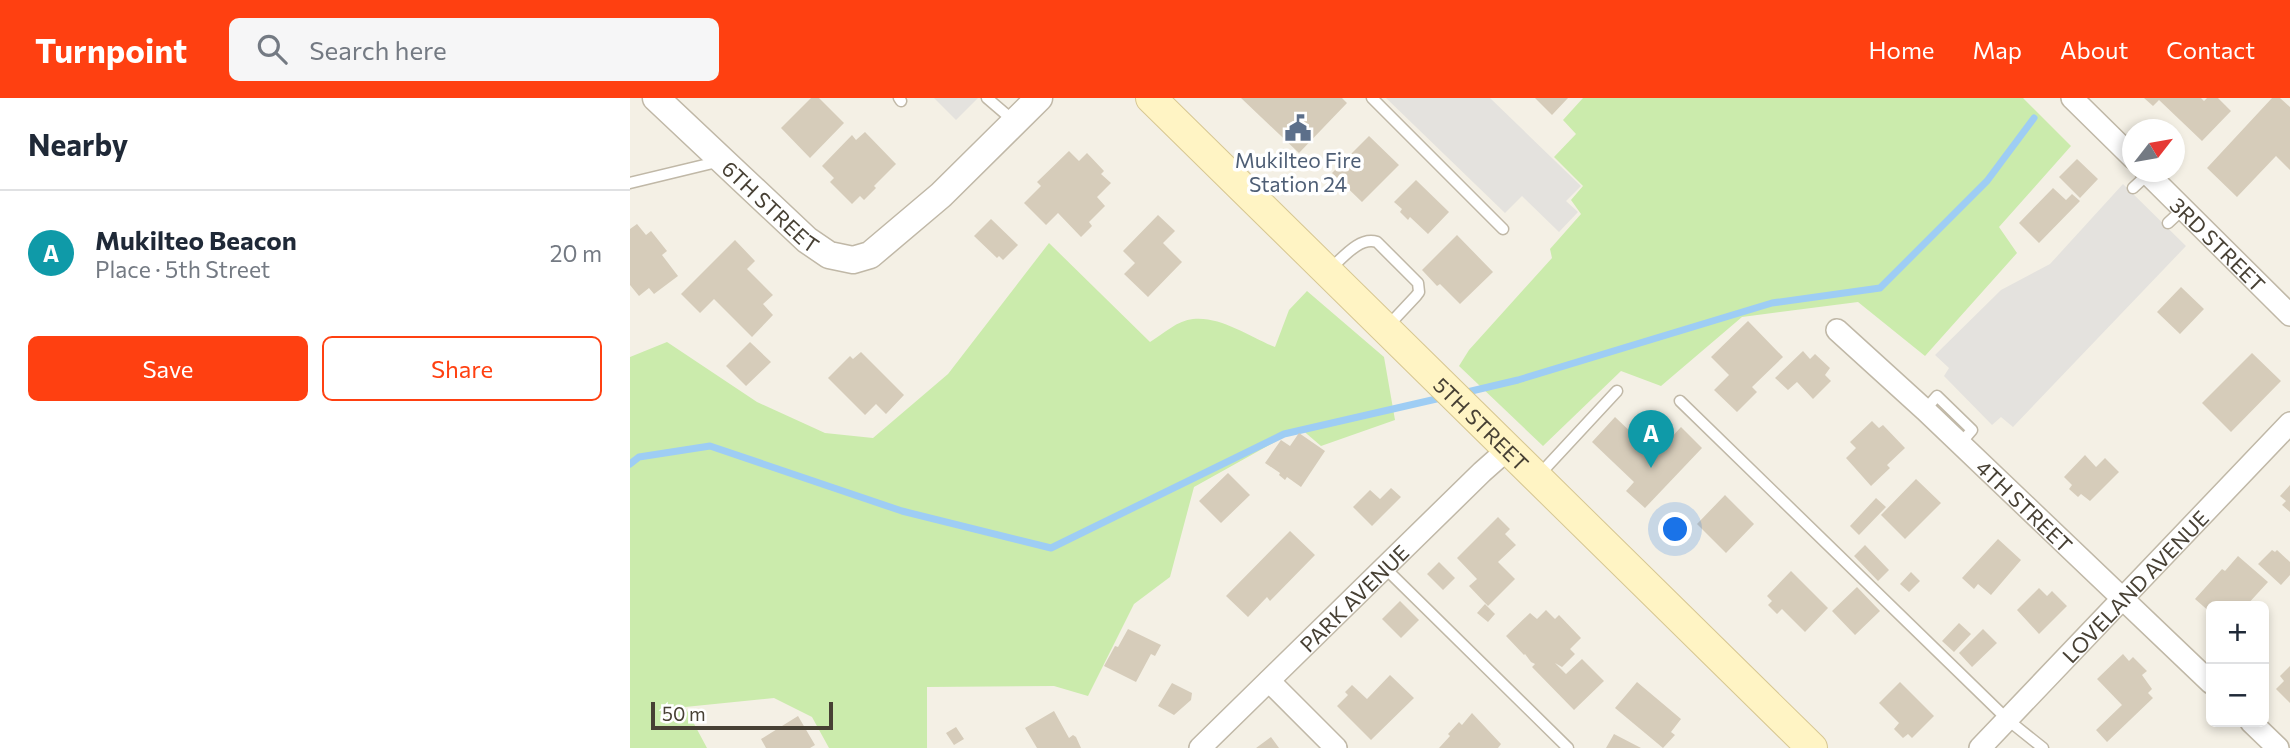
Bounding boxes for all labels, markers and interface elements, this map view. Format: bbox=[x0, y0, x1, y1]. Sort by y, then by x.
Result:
search box bbox=[229, 18, 719, 81]
text: Turnpoint bbox=[35, 29, 187, 70]
icon: search bbox=[253, 30, 291, 68]
text: Search here bbox=[309, 34, 447, 65]
text: Home bbox=[1869, 35, 1935, 64]
text: Map bbox=[1973, 35, 2022, 64]
text: About bbox=[2060, 35, 2128, 64]
text: Contact bbox=[2166, 35, 2255, 64]
public building icon: Mukilteo Fire Station 24 bbox=[1283, 113, 1313, 143]
north arrow bbox=[2122, 119, 2185, 182]
text: Nearby bbox=[28, 125, 128, 162]
place label: Mukilteo Fire Station 24 bbox=[1235, 147, 1361, 196]
street label: 6TH STREET bbox=[718, 155, 824, 257]
street label: 3RD STREET bbox=[2166, 191, 2271, 296]
text: Mukilteo Beacon bbox=[95, 224, 297, 255]
text: A bbox=[43, 239, 59, 267]
text: 20 m bbox=[550, 239, 602, 267]
text: Place · 5th Street bbox=[95, 255, 270, 283]
button: Save bbox=[28, 336, 308, 401]
button: Share bbox=[322, 336, 602, 401]
street label: 5TH STREET bbox=[1429, 371, 1534, 475]
pin: A bbox=[1628, 410, 1674, 468]
street label: 4TH STREET bbox=[1972, 454, 2078, 557]
street label: LOVELAND AVENUE bbox=[2056, 505, 2213, 667]
your location bbox=[1658, 512, 1692, 546]
street label: PARK AVENUE bbox=[1294, 539, 1413, 656]
map controls bbox=[2206, 601, 2269, 727]
button: + bbox=[2206, 601, 2269, 664]
button: − bbox=[2206, 664, 2269, 727]
scale bar bbox=[651, 699, 833, 731]
text: 50 m bbox=[662, 702, 706, 725]

